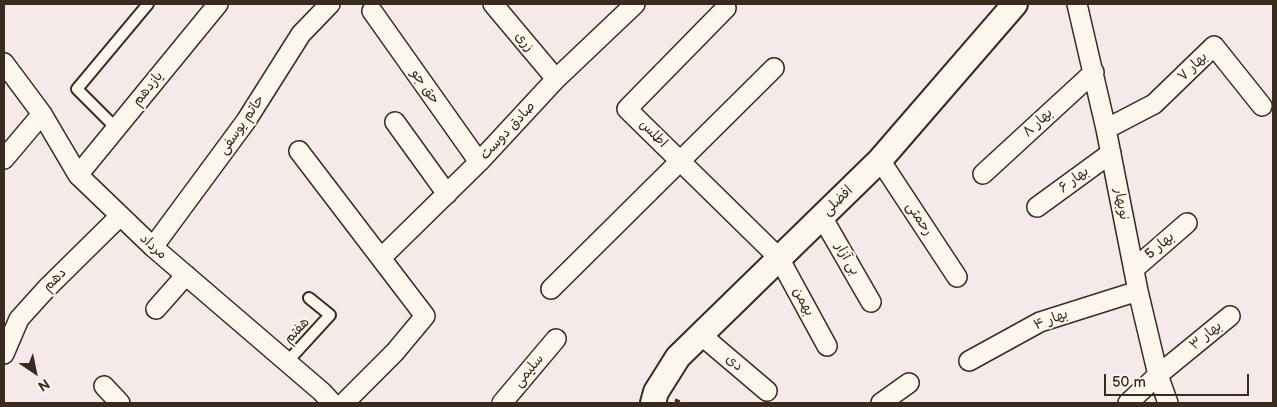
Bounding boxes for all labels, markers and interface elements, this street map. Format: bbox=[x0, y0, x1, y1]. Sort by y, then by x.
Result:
street label: زری bbox=[511, 28, 537, 56]
street label: بهار ۷ bbox=[1175, 49, 1211, 85]
street label: حق جو bbox=[407, 66, 443, 108]
street label: یازدهم bbox=[129, 68, 167, 110]
street label: حاتم یوسفی bbox=[215, 92, 269, 158]
street label: صادق دوست bbox=[477, 98, 539, 164]
street label: بهار ۸ bbox=[1020, 105, 1056, 141]
street label: اطلس bbox=[635, 116, 671, 152]
street label: بهار ۶ bbox=[1056, 163, 1092, 197]
street label: افضلی bbox=[819, 183, 857, 219]
street label: نوبهار bbox=[1110, 186, 1132, 222]
street label: رحمتی bbox=[902, 199, 936, 239]
street label: بهار 5 bbox=[1142, 229, 1178, 263]
street label: مرداد bbox=[136, 230, 170, 264]
street label: بی آزار bbox=[831, 240, 863, 278]
street label: دهم bbox=[40, 265, 70, 295]
street label: بهمن bbox=[789, 285, 817, 319]
street label: بهار ۴ bbox=[1031, 306, 1071, 334]
street label: هفتم bbox=[281, 314, 313, 348]
street label: بهار ۳ bbox=[1187, 318, 1225, 354]
north arrow bbox=[10, 347, 60, 397]
street label: سلیمی bbox=[510, 351, 548, 391]
street label: دی bbox=[722, 351, 746, 375]
scale bar bbox=[1107, 364, 1252, 396]
text: 50 m bbox=[1112, 373, 1146, 392]
text: N bbox=[35, 375, 53, 395]

